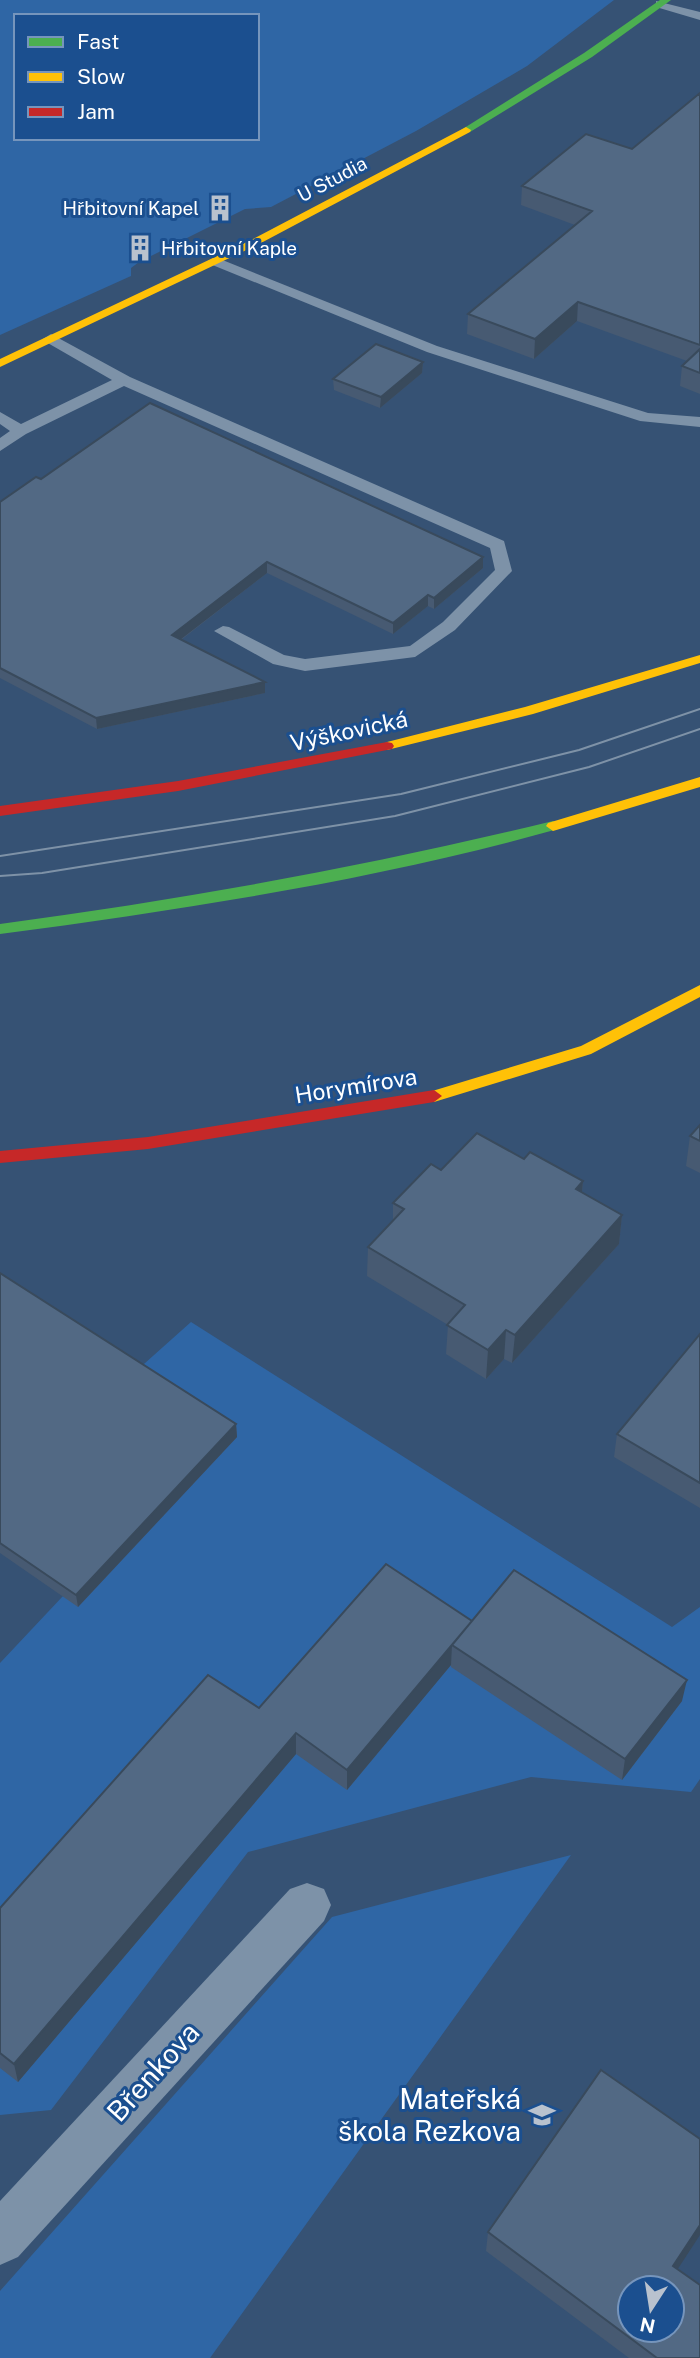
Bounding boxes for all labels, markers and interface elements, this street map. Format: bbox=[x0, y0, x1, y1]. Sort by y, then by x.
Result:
legend bbox=[14, 14, 259, 140]
text: Fast bbox=[77, 29, 119, 54]
text: Slow bbox=[77, 64, 125, 89]
text: Jam bbox=[77, 99, 115, 124]
street label: U Studia bbox=[294, 152, 370, 206]
building icon: Hřbitovní Kapel bbox=[205, 193, 235, 223]
place label: Hřbitovní Kapel bbox=[62, 197, 199, 219]
building icon: Hřbitovní Kaple bbox=[125, 233, 155, 263]
place label: Hřbitovní Kaple bbox=[161, 237, 297, 259]
street label: Výškovická bbox=[288, 705, 410, 756]
street label: Horymírova bbox=[293, 1063, 419, 1108]
street label: Břenkova bbox=[100, 2016, 206, 2128]
place label: Mateřská škola Rezkova bbox=[338, 2082, 521, 2147]
school or university icon: Mateřská škola Rezkova bbox=[527, 2100, 557, 2130]
north arrow bbox=[616, 2274, 686, 2344]
text: N bbox=[638, 2313, 657, 2338]

